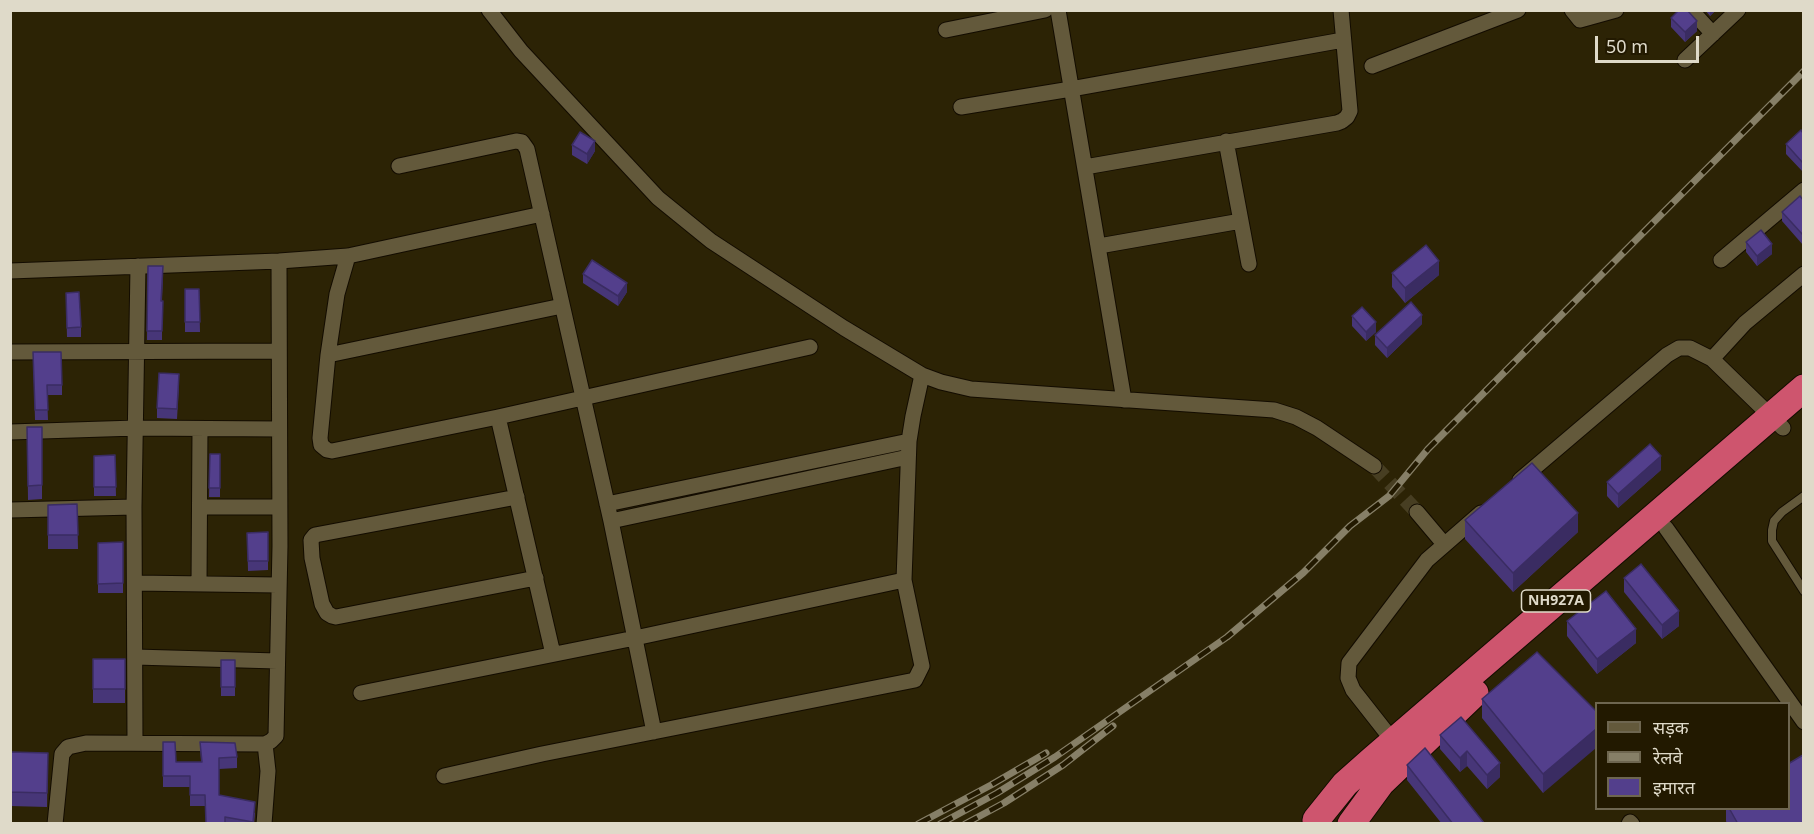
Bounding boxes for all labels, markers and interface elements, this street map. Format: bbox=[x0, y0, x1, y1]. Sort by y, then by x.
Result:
scale bar bbox=[1598, 24, 1702, 62]
text: 50 m bbox=[1606, 34, 1648, 58]
road number: NH927A bbox=[1522, 590, 1590, 612]
legend bbox=[1595, 702, 1790, 810]
text: सड़क bbox=[1653, 715, 1689, 739]
text: रेलवे bbox=[1653, 745, 1683, 769]
text: इमारत bbox=[1653, 775, 1695, 799]

